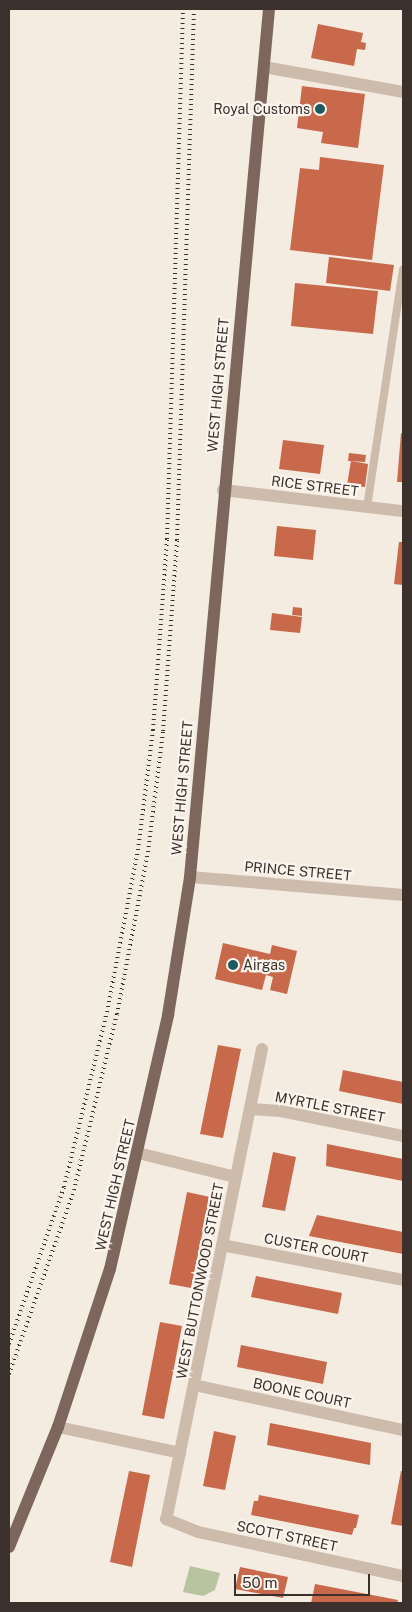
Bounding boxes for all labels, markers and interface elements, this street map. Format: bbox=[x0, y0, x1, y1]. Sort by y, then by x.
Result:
place label: Royal Customs bbox=[213, 101, 310, 117]
marker: Royal Customs bbox=[314, 103, 326, 115]
street label: WEST HIGH STREET bbox=[204, 317, 232, 453]
street label: RICE STREET bbox=[270, 472, 360, 500]
street label: WEST HIGH STREET bbox=[168, 720, 196, 856]
street label: PRINCE STREET bbox=[244, 858, 352, 884]
place label: Airgas bbox=[243, 957, 285, 973]
marker: Airgas bbox=[227, 959, 239, 971]
street label: MYRTLE STREET bbox=[274, 1088, 386, 1126]
street label: WEST HIGH STREET bbox=[92, 1117, 138, 1253]
street label: WEST BUTTONWOOD STREET bbox=[173, 1181, 227, 1381]
street label: CUSTER COURT bbox=[263, 1230, 369, 1266]
street label: BOONE COURT bbox=[252, 1374, 352, 1412]
street label: SCOTT STREET bbox=[235, 1517, 339, 1555]
scale bar bbox=[237, 1564, 373, 1596]
text: 50 m bbox=[242, 1574, 277, 1591]

